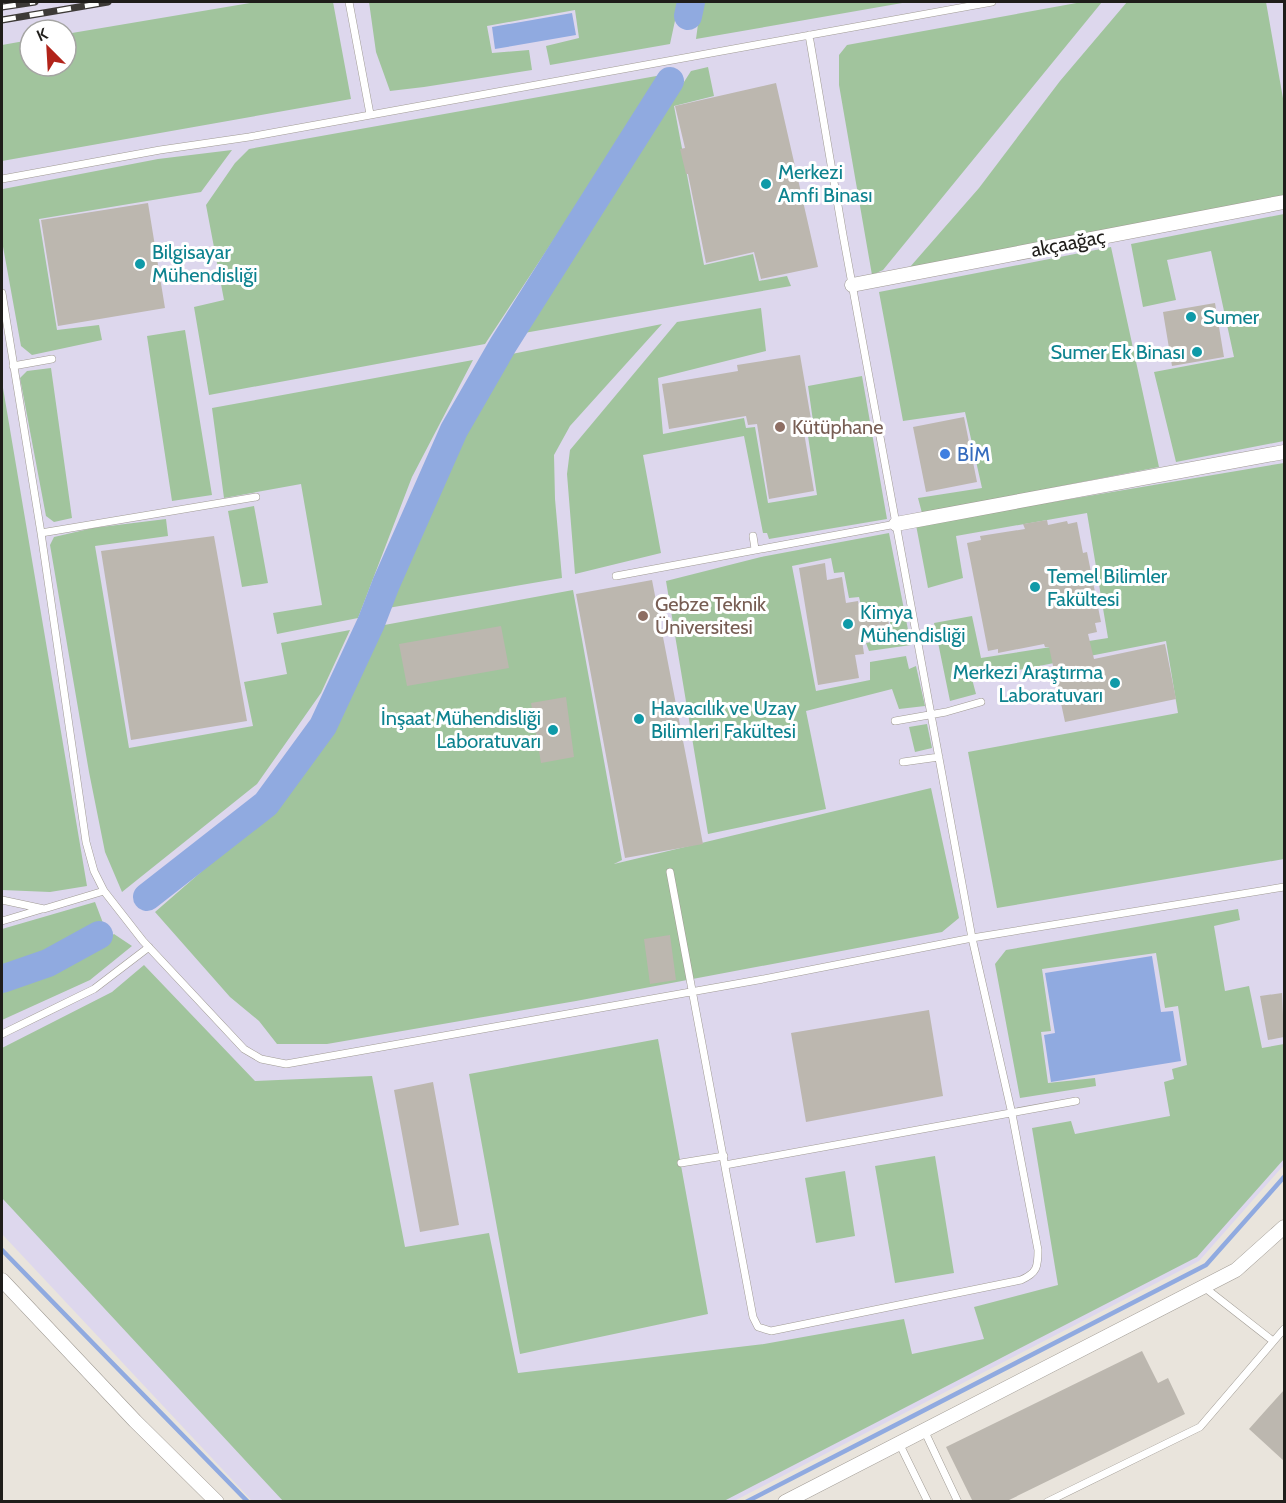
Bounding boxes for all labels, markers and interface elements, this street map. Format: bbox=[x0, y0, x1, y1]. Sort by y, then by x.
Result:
north arrow bbox=[18, 18, 78, 78]
text: K bbox=[34, 24, 51, 45]
place label: Merkezi Amfi Binası bbox=[778, 160, 872, 207]
marker: Merkezi Amfi Binası bbox=[759, 177, 773, 191]
street label: akçaağaç bbox=[1029, 224, 1107, 262]
place label: Bilgisayar Mühendisliği bbox=[152, 240, 258, 287]
marker: Bilgisayar Mühendisliği bbox=[133, 257, 147, 271]
place label: Sumer bbox=[1203, 305, 1260, 329]
marker: Sumer bbox=[1184, 310, 1198, 324]
place label: Sumer Ek Binası bbox=[1050, 340, 1185, 364]
marker: Sumer Ek Binası bbox=[1190, 345, 1204, 359]
place label: Kütüphane bbox=[792, 415, 884, 439]
marker: Kütüphane bbox=[773, 420, 787, 434]
place label: BİM bbox=[957, 442, 990, 466]
marker: BİM bbox=[938, 447, 952, 461]
place label: Temel Bilimler Fakültesi bbox=[1047, 564, 1168, 611]
marker: Temel Bilimler Fakültesi bbox=[1028, 580, 1042, 594]
place label: Gebze Teknik Üniversitesi bbox=[655, 592, 766, 639]
place label: Kimya Mühendisliği bbox=[860, 600, 966, 647]
marker: Gebze Teknik Üniversitesi bbox=[636, 609, 650, 623]
marker: Kimya Mühendisliği bbox=[841, 617, 855, 631]
place label: Merkezi Araştırma Laboratuvarı bbox=[953, 660, 1103, 707]
marker: Merkezi Araştırma Laboratuvarı bbox=[1108, 676, 1122, 690]
place label: Havacılık ve Uzay Bilimleri Fakültesi bbox=[651, 696, 797, 743]
place label: İnşaat Mühendisliği Laboratuvarı bbox=[381, 706, 541, 753]
marker: Havacılık ve Uzay Bilimleri Fakültesi bbox=[632, 712, 646, 726]
marker: İnşaat Mühendisliği Laboratuvarı bbox=[546, 723, 560, 737]

